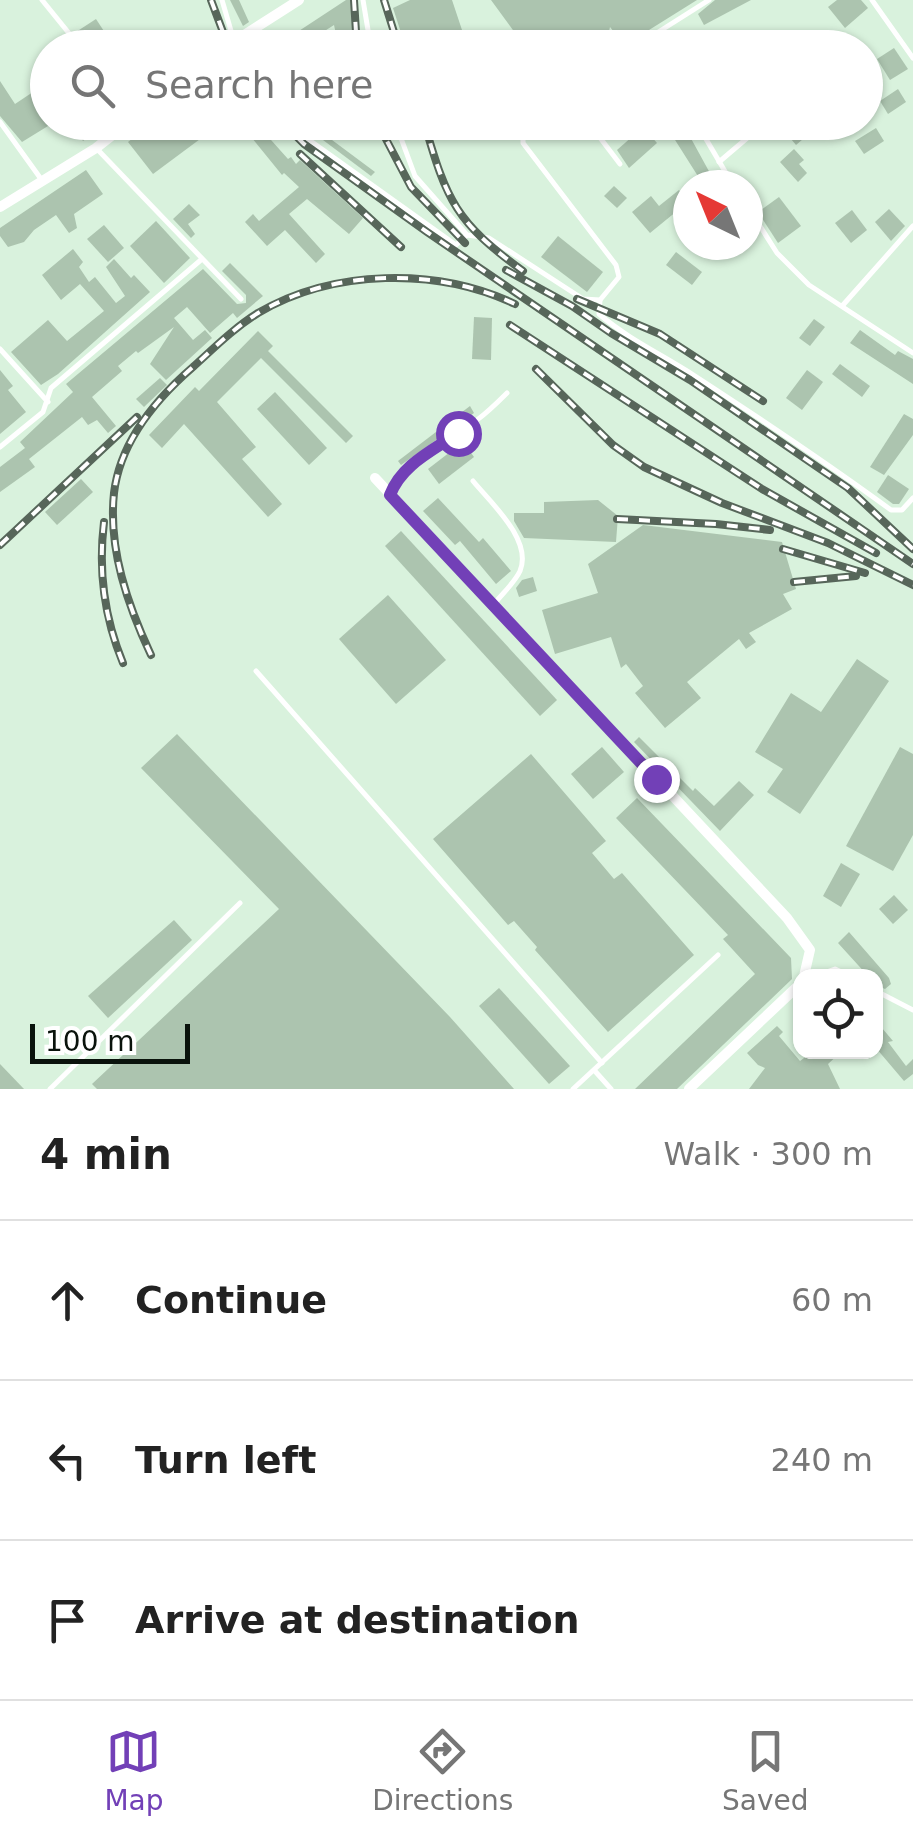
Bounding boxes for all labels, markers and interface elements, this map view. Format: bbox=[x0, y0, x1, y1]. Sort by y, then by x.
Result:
search box bbox=[30, 30, 883, 140]
icon: search bbox=[65, 58, 120, 113]
text: Search here bbox=[145, 63, 373, 107]
north arrow bbox=[673, 170, 763, 260]
route start bbox=[436, 411, 482, 457]
route end bbox=[634, 757, 680, 803]
map controls bbox=[793, 969, 883, 1059]
button: locate bbox=[793, 969, 883, 1059]
scale bar bbox=[30, 1019, 190, 1064]
text: 100 m bbox=[45, 1025, 135, 1058]
text: 4 min bbox=[40, 1130, 172, 1179]
text: Walk · 300 m bbox=[663, 1135, 873, 1173]
icon: ahead bbox=[40, 1273, 95, 1328]
text: Continue bbox=[135, 1278, 327, 1322]
text: 60 m bbox=[791, 1281, 873, 1319]
icon: left bbox=[40, 1433, 95, 1488]
text: Turn left bbox=[135, 1438, 316, 1482]
text: 240 m bbox=[771, 1441, 873, 1479]
icon: arrive bbox=[40, 1593, 95, 1648]
text: Arrive at destination bbox=[135, 1598, 580, 1642]
tab: Map bbox=[104, 1724, 163, 1817]
tab: Directions bbox=[372, 1724, 513, 1817]
tab: Saved bbox=[722, 1724, 809, 1817]

